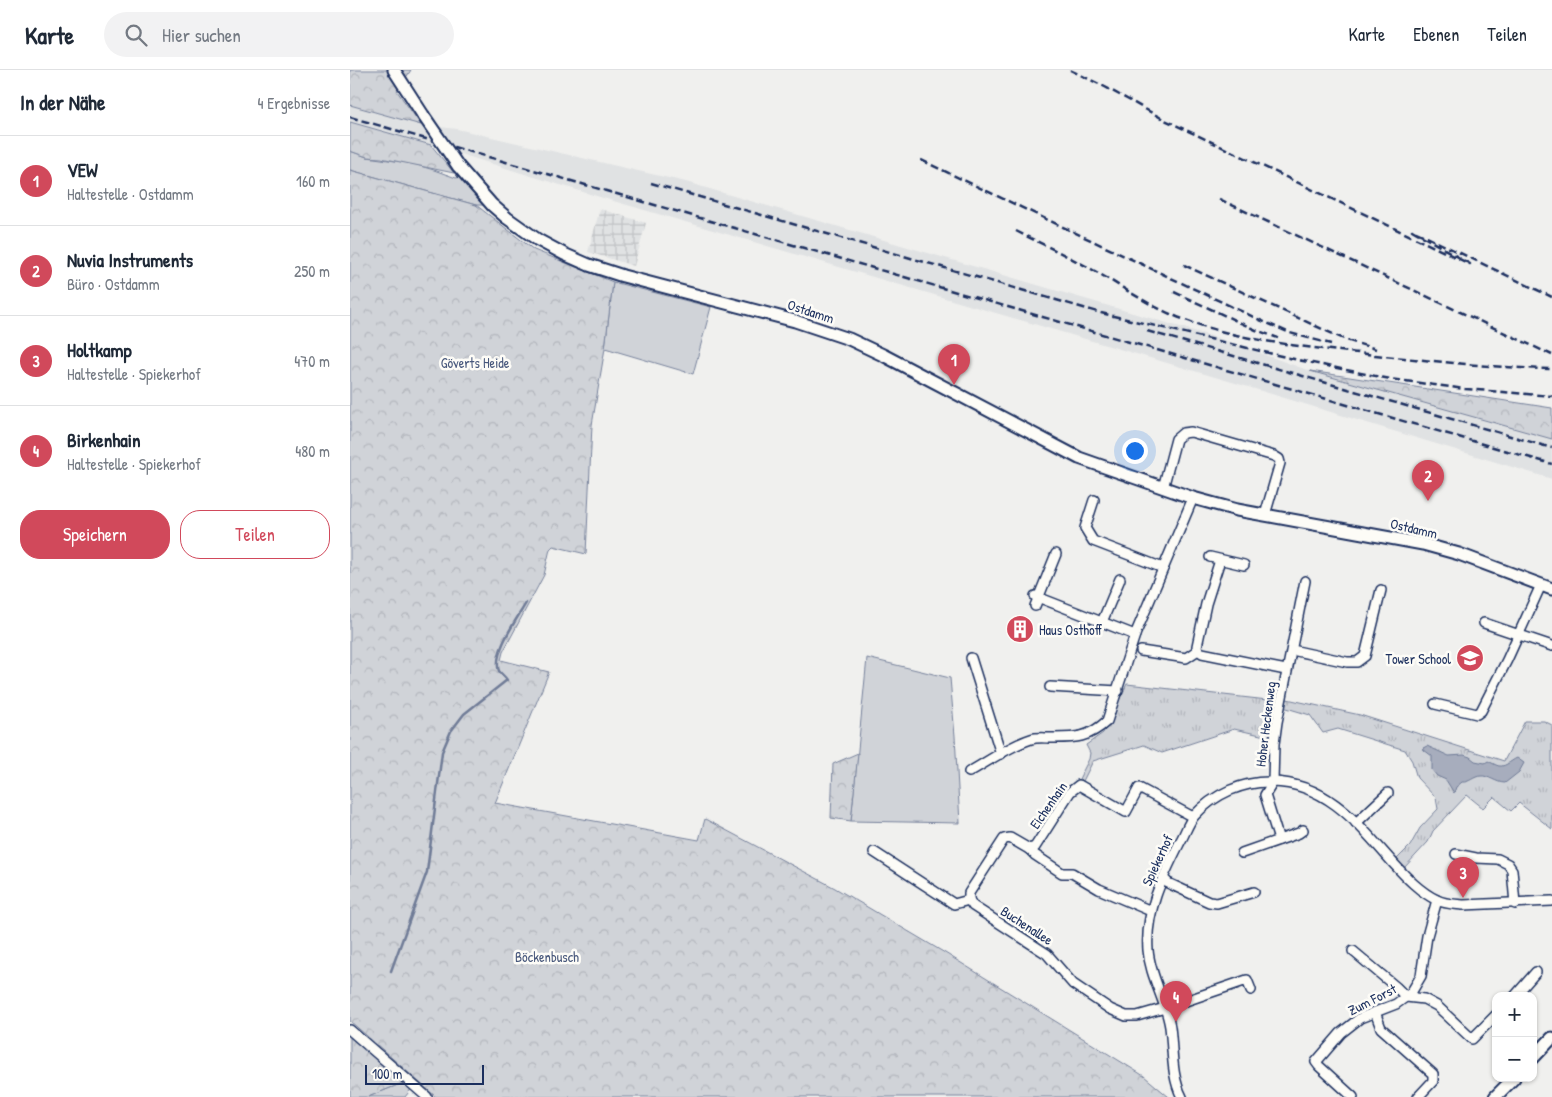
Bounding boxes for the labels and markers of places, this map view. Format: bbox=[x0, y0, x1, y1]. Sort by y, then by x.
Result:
pin: 1 bbox=[938, 344, 970, 385]
pin: 2 bbox=[1412, 460, 1444, 501]
building icon: Haus Osthoff bbox=[1005, 614, 1035, 644]
place label: Haus Osthoff bbox=[1039, 620, 1103, 639]
school or university icon: Tower School bbox=[1455, 643, 1485, 673]
place label: Tower School bbox=[1385, 649, 1451, 668]
pin: 3 bbox=[1447, 857, 1479, 898]
pin: 4 bbox=[1160, 981, 1192, 1022]

